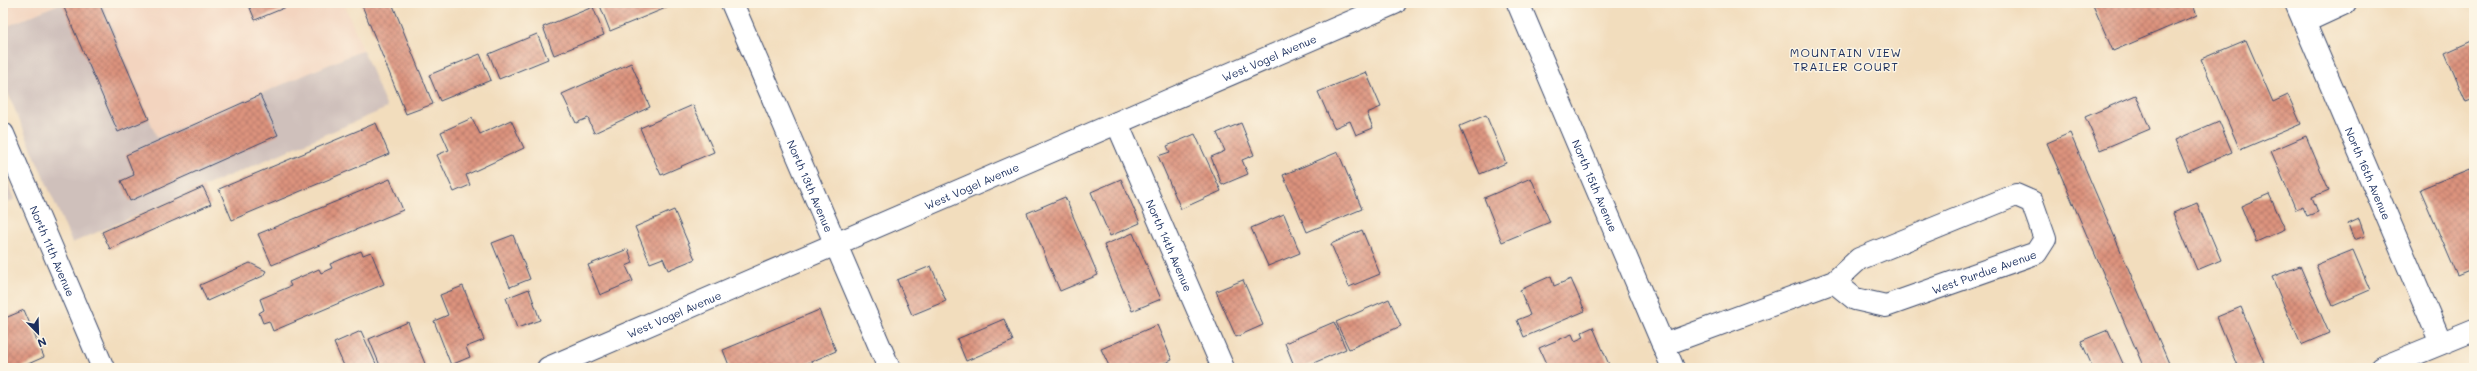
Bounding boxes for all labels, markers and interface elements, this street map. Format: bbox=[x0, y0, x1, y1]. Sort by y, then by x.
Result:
street label: West Vogel Avenue bbox=[1219, 30, 1319, 84]
district label: MOUNTAIN VIEW TRAILER COURT bbox=[1790, 44, 1902, 74]
street label: North 16th Avenue bbox=[2342, 125, 2395, 222]
street label: North 13th Avenue bbox=[784, 137, 837, 234]
street label: North 15th Avenue bbox=[1569, 137, 1622, 234]
street label: West Vogel Avenue bbox=[922, 159, 1021, 213]
street label: North 14th Avenue bbox=[1143, 197, 1196, 294]
street label: North 11th Avenue bbox=[27, 203, 79, 299]
street label: West Purdue Avenue bbox=[1930, 246, 2039, 297]
street label: West Vogel Avenue bbox=[624, 287, 724, 341]
north arrow bbox=[18, 313, 58, 353]
text: N bbox=[35, 334, 49, 351]

